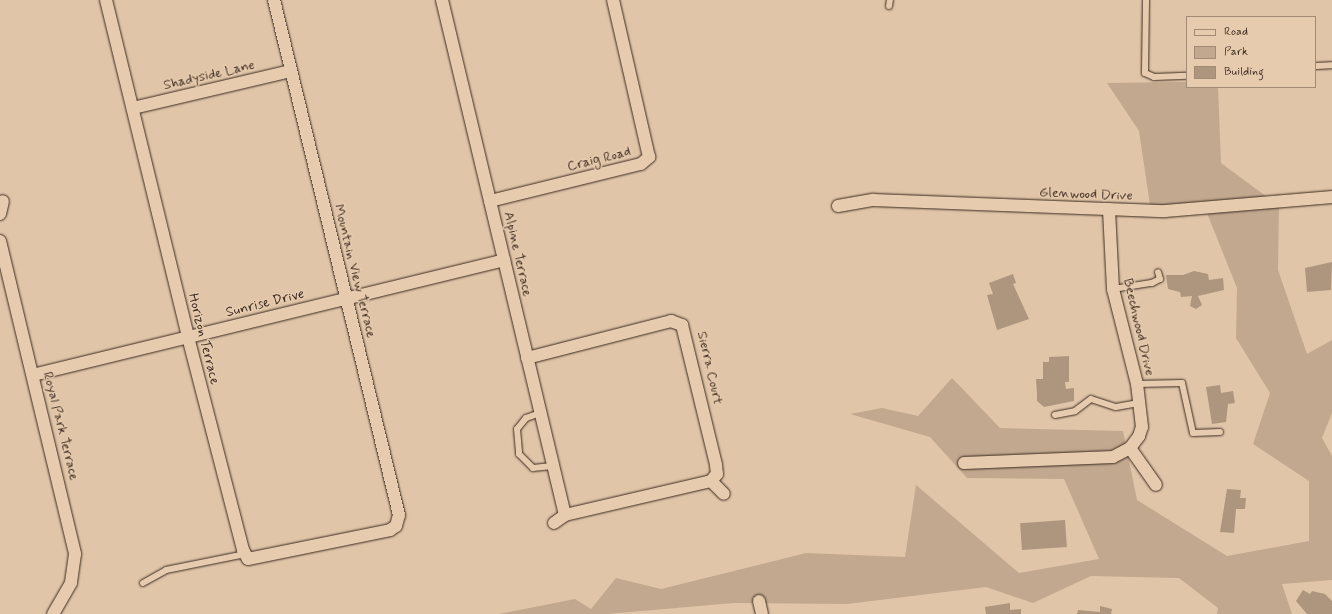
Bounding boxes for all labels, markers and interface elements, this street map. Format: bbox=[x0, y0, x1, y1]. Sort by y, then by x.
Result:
legend bbox=[1186, 16, 1316, 88]
text: Road bbox=[1224, 24, 1248, 40]
text: Park bbox=[1224, 44, 1248, 60]
street label: Shadyside Lane bbox=[162, 56, 256, 94]
text: Building bbox=[1224, 64, 1264, 80]
street label: Craig Road bbox=[565, 143, 633, 175]
street label: Glenwood Drive bbox=[1039, 184, 1133, 204]
street label: Mountain View Terrace bbox=[331, 204, 379, 338]
street label: Alpine Terrace bbox=[500, 210, 536, 298]
street label: Beechwood Drive bbox=[1120, 277, 1158, 377]
street label: Sunrise Drive bbox=[224, 285, 306, 321]
street label: Horizon Terrace bbox=[185, 293, 223, 385]
street label: Sierra Court bbox=[693, 330, 727, 406]
street label: Royal Park Terrace bbox=[40, 371, 82, 481]

